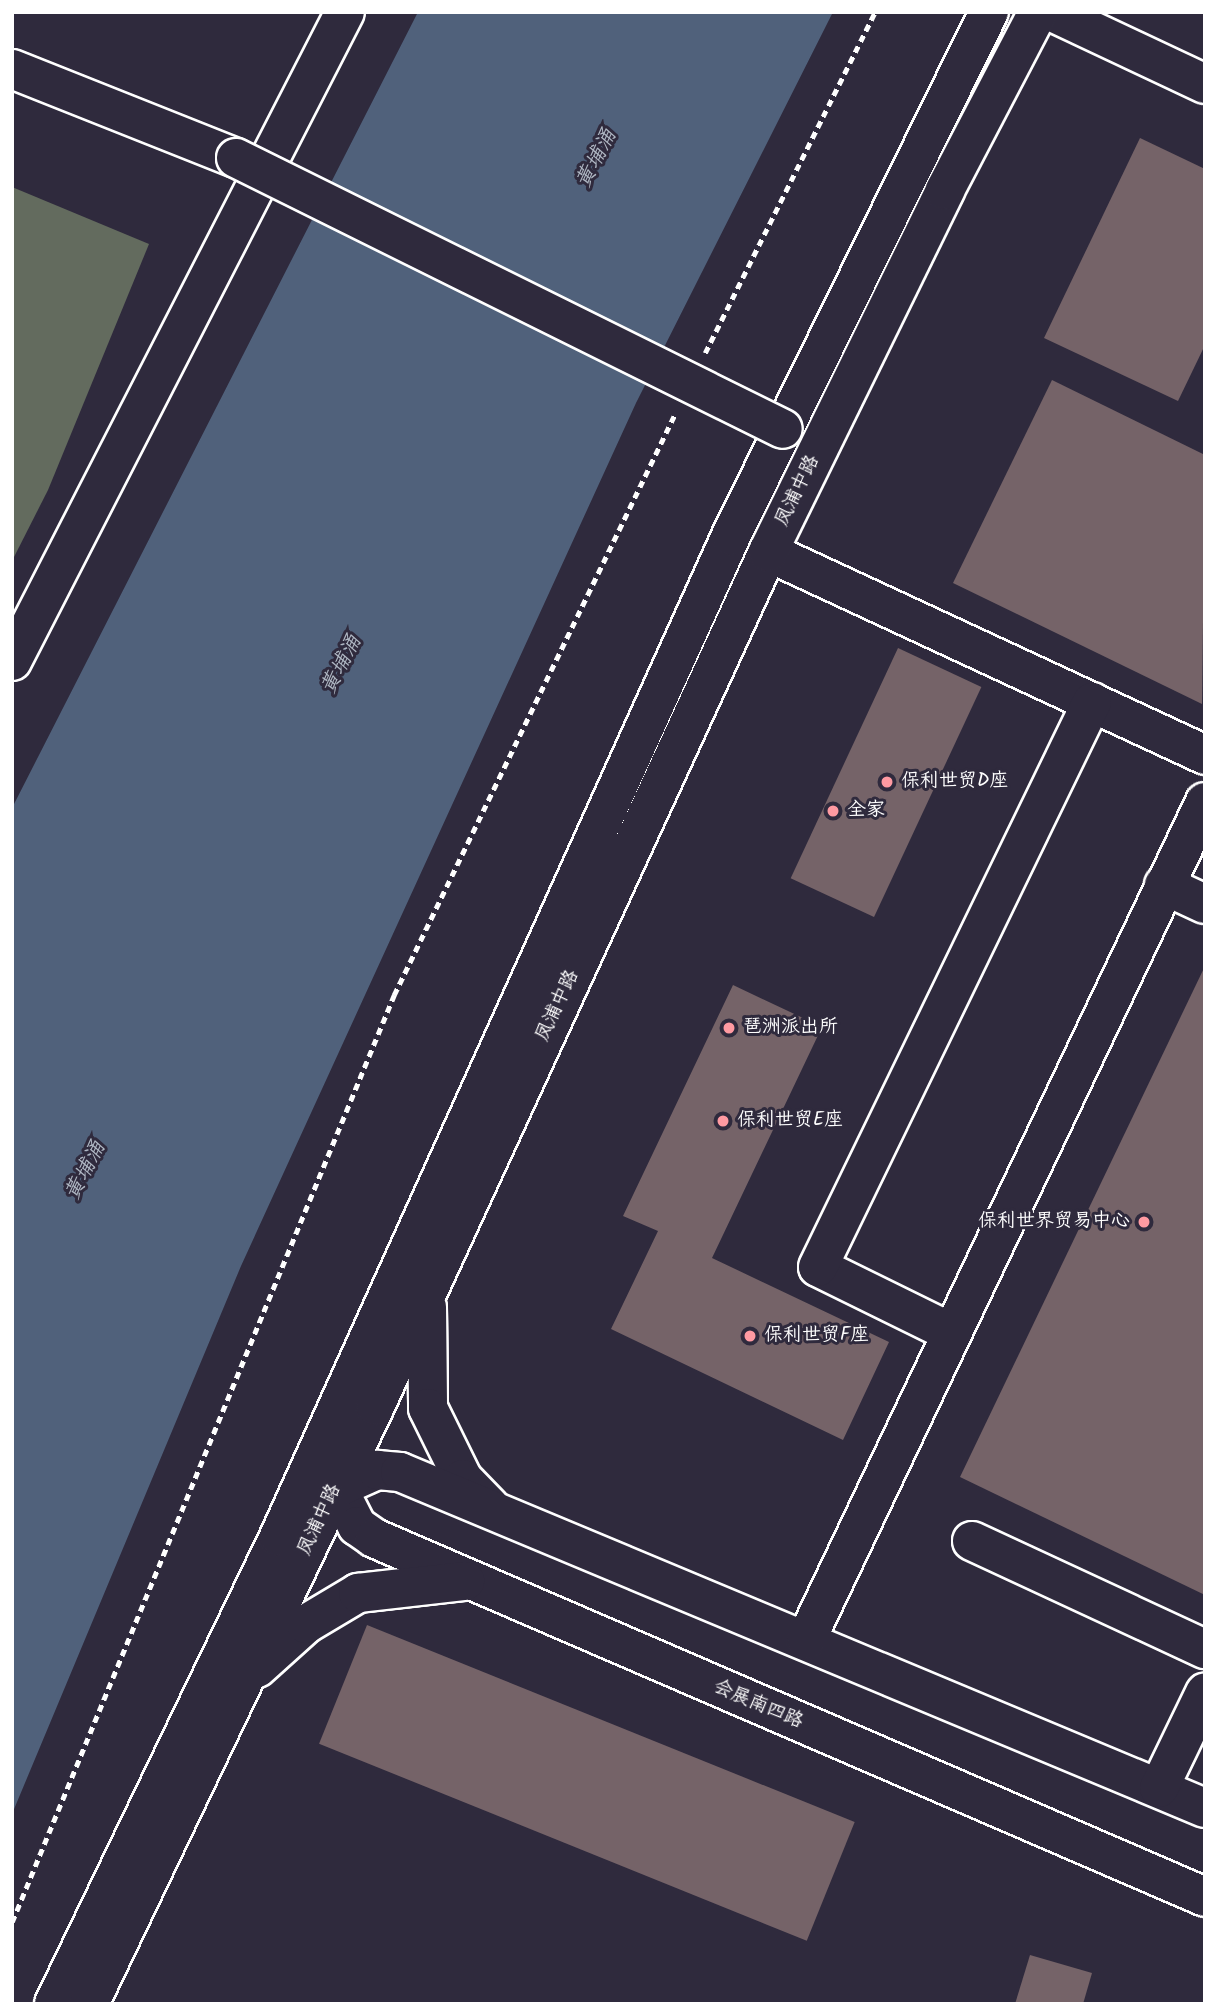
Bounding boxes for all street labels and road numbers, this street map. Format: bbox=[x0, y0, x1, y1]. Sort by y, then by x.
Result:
street label: 凤浦中路 bbox=[771, 452, 825, 530]
street label: 凤浦中路 bbox=[532, 967, 584, 1045]
street label: 凤浦中路 bbox=[294, 1481, 346, 1559]
street label: 会展南四路 bbox=[710, 1676, 806, 1734]

